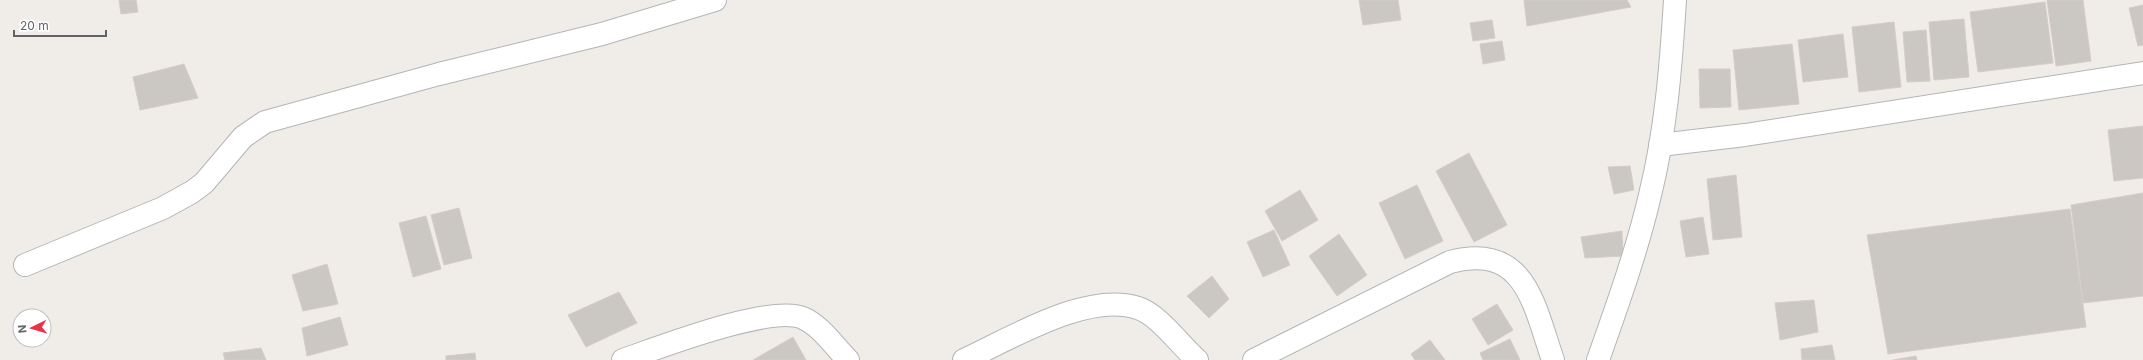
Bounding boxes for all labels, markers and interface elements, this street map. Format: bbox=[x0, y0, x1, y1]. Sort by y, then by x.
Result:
scale bar bbox=[14, 12, 106, 38]
text: 20 m bbox=[20, 18, 49, 33]
north arrow bbox=[12, 308, 52, 348]
text: N bbox=[15, 324, 29, 334]

